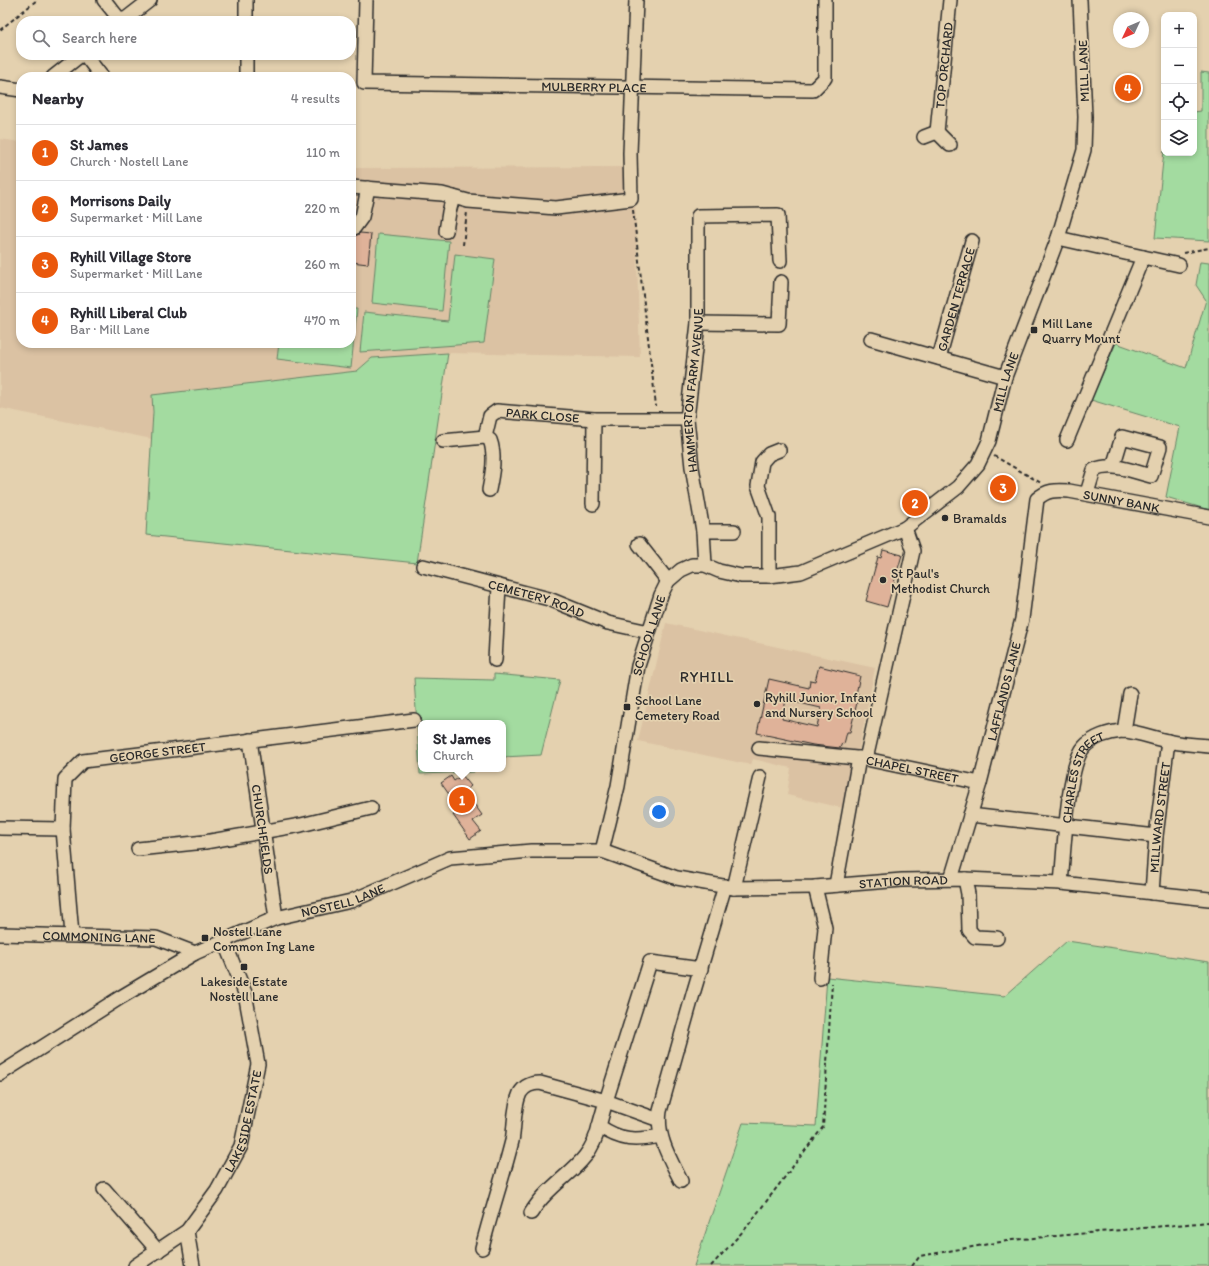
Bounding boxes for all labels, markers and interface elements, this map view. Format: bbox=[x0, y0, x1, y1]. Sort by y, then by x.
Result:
north arrow bbox=[1113, 12, 1149, 48]
map controls bbox=[1161, 12, 1197, 156]
button: + bbox=[1161, 12, 1197, 48]
search box bbox=[16, 16, 356, 60]
street label: TOP ORCHARD bbox=[932, 21, 956, 109]
icon: search bbox=[30, 27, 52, 49]
text: Search here bbox=[62, 29, 137, 47]
street label: MILL LANE bbox=[1075, 40, 1092, 102]
button: − bbox=[1161, 48, 1197, 84]
pin: 4 bbox=[1115, 73, 1141, 103]
street label: MULBERRY PLACE bbox=[541, 79, 647, 95]
button: locate bbox=[1161, 84, 1197, 120]
text: Nearby bbox=[32, 88, 84, 108]
text: 4 results bbox=[291, 91, 340, 106]
button: layers bbox=[1161, 120, 1197, 156]
text: St James bbox=[70, 136, 128, 154]
text: 1 bbox=[42, 145, 48, 160]
text: 110 m bbox=[306, 145, 340, 160]
text: Church · Nostell Lane bbox=[70, 154, 188, 169]
text: Morrisons Daily bbox=[70, 192, 171, 210]
text: 2 bbox=[42, 201, 48, 216]
text: 220 m bbox=[304, 201, 340, 216]
text: Supermarket · Mill Lane bbox=[70, 210, 202, 225]
street label: GARDEN TERRACE bbox=[934, 246, 978, 353]
text: Ryhill Village Store bbox=[70, 248, 191, 266]
text: 3 bbox=[41, 257, 49, 272]
text: 260 m bbox=[304, 257, 340, 272]
text: Supermarket · Mill Lane bbox=[70, 266, 202, 281]
text: Ryhill Liberal Club bbox=[70, 304, 187, 322]
street label: HAMMERTON FARM AVENUE bbox=[680, 308, 706, 474]
text: 4 bbox=[41, 313, 49, 328]
text: 470 m bbox=[304, 313, 340, 328]
place label: Mill Lane Quarry Mount bbox=[1042, 316, 1121, 346]
text: Bar · Mill Lane bbox=[70, 322, 150, 337]
marker: Mill Lane Quarry Mount bbox=[1029, 325, 1039, 335]
street label: MILL LANE bbox=[989, 350, 1022, 414]
street label: PARK CLOSE bbox=[505, 405, 580, 426]
pin: 3 bbox=[990, 473, 1016, 503]
street label: SUNNY BANK bbox=[1082, 487, 1161, 516]
pin: 2 bbox=[902, 488, 928, 518]
place label: Bramalds bbox=[953, 511, 1007, 526]
marker: Bramalds bbox=[940, 513, 950, 523]
place label: St Paul's Methodist Church bbox=[891, 566, 990, 596]
marker: St Paul's Methodist Church bbox=[878, 575, 888, 585]
street label: CEMETERY ROAD bbox=[487, 576, 587, 621]
street label: SCHOOL LANE bbox=[630, 593, 669, 677]
street label: LAFFLANDS LANE bbox=[984, 640, 1024, 742]
district label: RYHILL bbox=[680, 668, 734, 686]
place label: Ryhill Junior, Infant and Nursery School bbox=[765, 690, 877, 720]
place label: School Lane Cemetery Road bbox=[635, 693, 720, 723]
marker: Ryhill Junior, Infant and Nursery School bbox=[752, 699, 762, 709]
marker: School Lane Cemetery Road bbox=[622, 702, 632, 712]
popup bbox=[418, 720, 506, 772]
street label: CHARLES STREET bbox=[1059, 728, 1107, 824]
text: St James bbox=[433, 730, 491, 748]
street label: GEORGE STREET bbox=[108, 739, 207, 766]
text: Church bbox=[433, 748, 473, 763]
street label: CHAPEL STREET bbox=[865, 752, 961, 786]
street label: MILLWARD STREET bbox=[1146, 760, 1173, 873]
street label: CHURCHFIELDS bbox=[249, 783, 276, 875]
pin: 1 bbox=[449, 785, 475, 815]
your location bbox=[649, 802, 669, 822]
street label: STATION ROAD bbox=[858, 872, 948, 891]
street label: NOSTELL LANE bbox=[300, 880, 387, 920]
place label: Nostell Lane Common Ing Lane bbox=[213, 924, 315, 954]
street label: COMMONING LANE bbox=[42, 928, 156, 946]
marker: Nostell Lane Common Ing Lane bbox=[200, 933, 210, 943]
marker: Lakeside Estate Nostell Lane bbox=[239, 962, 249, 972]
place label: Lakeside Estate Nostell Lane bbox=[201, 974, 287, 1004]
street label: LAKESIDE ESTATE bbox=[221, 1069, 265, 1175]

